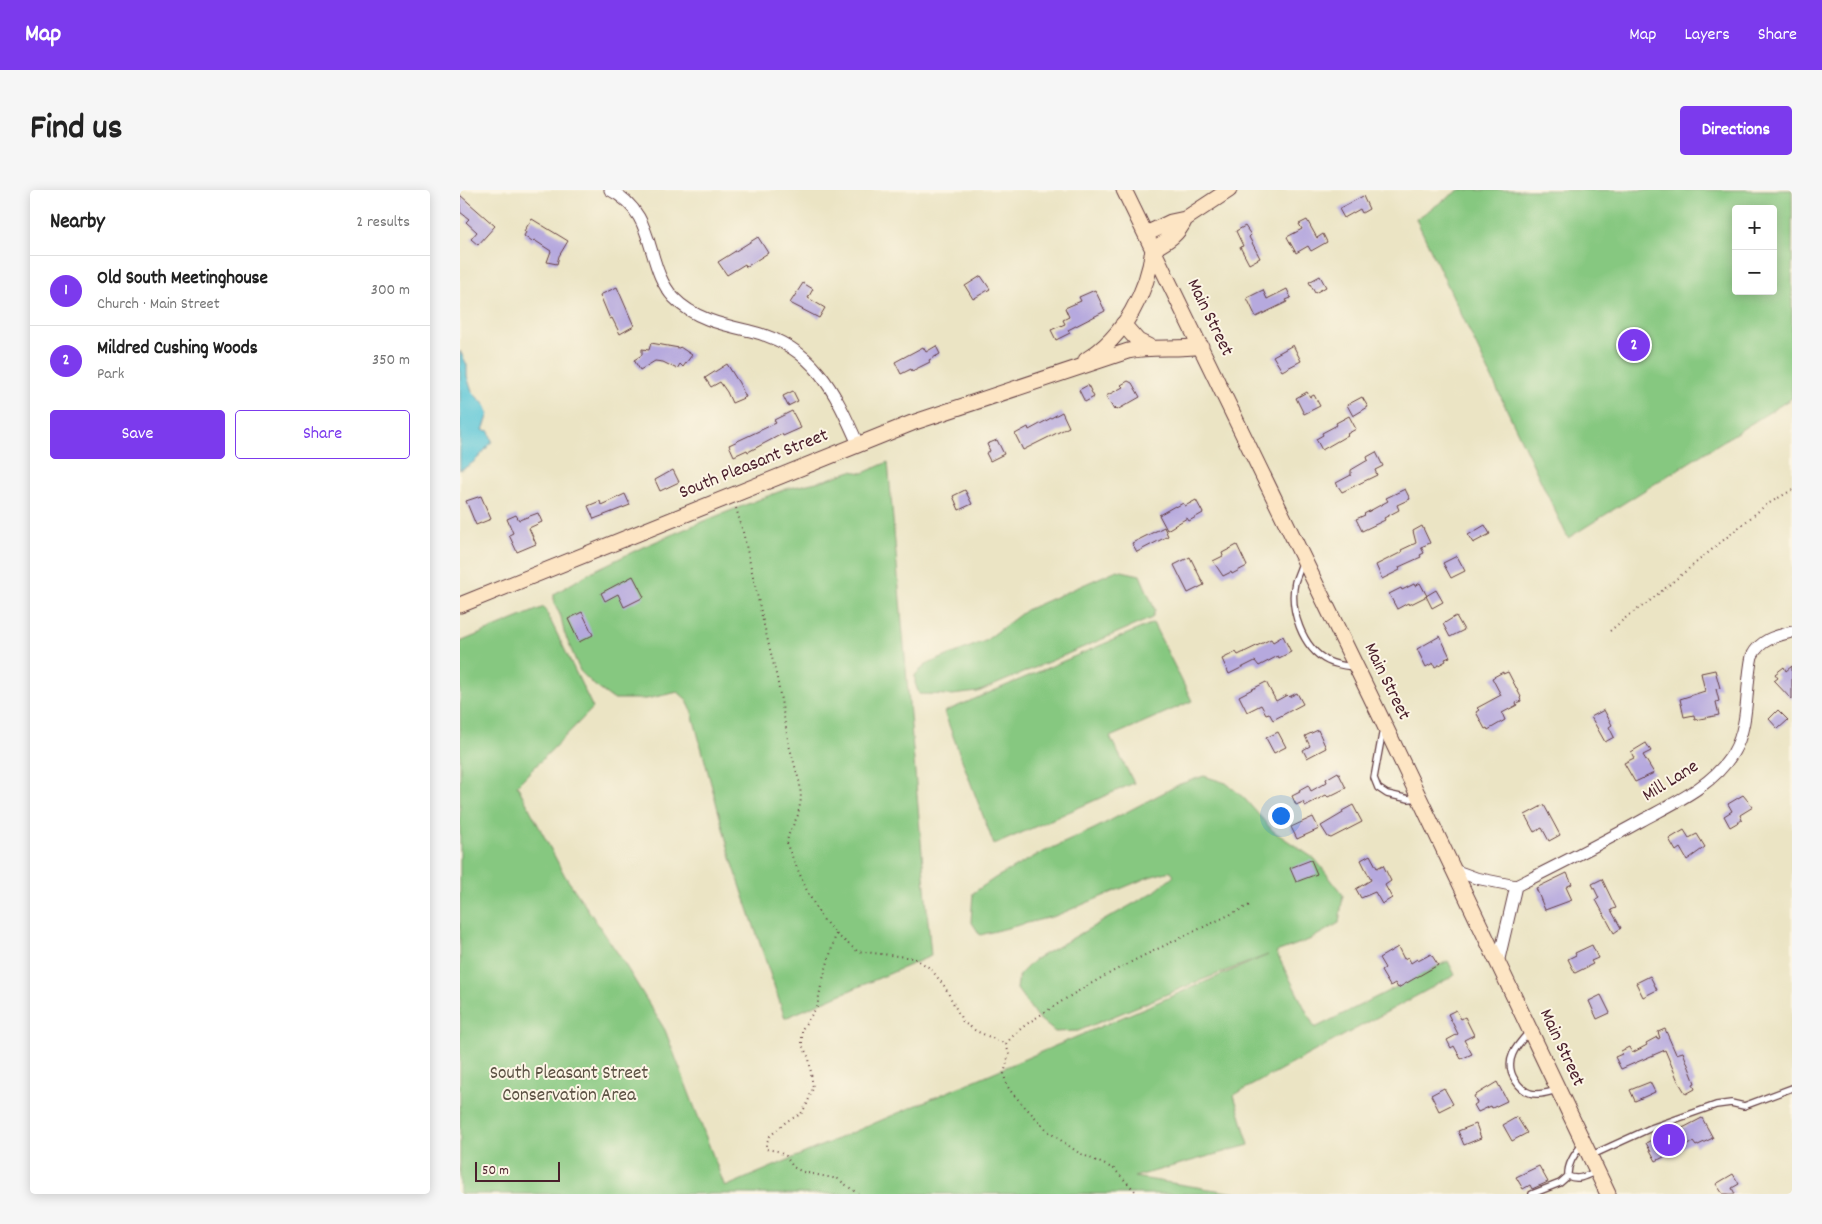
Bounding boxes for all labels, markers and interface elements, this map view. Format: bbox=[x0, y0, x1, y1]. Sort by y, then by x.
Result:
text: Map bbox=[25, 18, 61, 52]
text: Map bbox=[1629, 23, 1656, 48]
text: Layers bbox=[1684, 23, 1730, 48]
text: Share bbox=[1758, 23, 1797, 48]
text: Find us bbox=[30, 105, 122, 155]
button: Directions bbox=[1680, 106, 1792, 155]
map controls bbox=[1732, 205, 1777, 295]
button: + bbox=[1732, 205, 1777, 250]
text: Nearby bbox=[50, 208, 105, 238]
text: 2 results bbox=[356, 211, 410, 234]
button: − bbox=[1732, 250, 1777, 295]
text: Old South Meetinghouse bbox=[97, 266, 268, 293]
street label: Main Street bbox=[1179, 275, 1239, 361]
text: 1 bbox=[64, 279, 68, 302]
text: 300 m bbox=[371, 279, 410, 302]
text: Church · Main Street bbox=[97, 293, 220, 316]
pin: 2 bbox=[1618, 326, 1650, 364]
text: Mildred Cushing Woods bbox=[97, 336, 258, 363]
text: 2 bbox=[63, 349, 70, 372]
text: 350 m bbox=[372, 349, 410, 372]
text: Park bbox=[97, 363, 124, 386]
button: Save bbox=[50, 410, 225, 459]
button: Share bbox=[235, 410, 410, 459]
street label: South Pleasant Street bbox=[675, 423, 833, 507]
street label: Main Street bbox=[1356, 639, 1416, 725]
street label: Mill Lane bbox=[1638, 754, 1704, 810]
your location bbox=[1268, 803, 1294, 829]
street label: Main Street bbox=[1531, 1005, 1591, 1091]
park label: South Pleasant Street Conservation Area bbox=[490, 1061, 648, 1110]
pin: 1 bbox=[1653, 1121, 1685, 1159]
scale bar bbox=[475, 1159, 560, 1182]
text: 50 m bbox=[482, 1161, 509, 1181]

